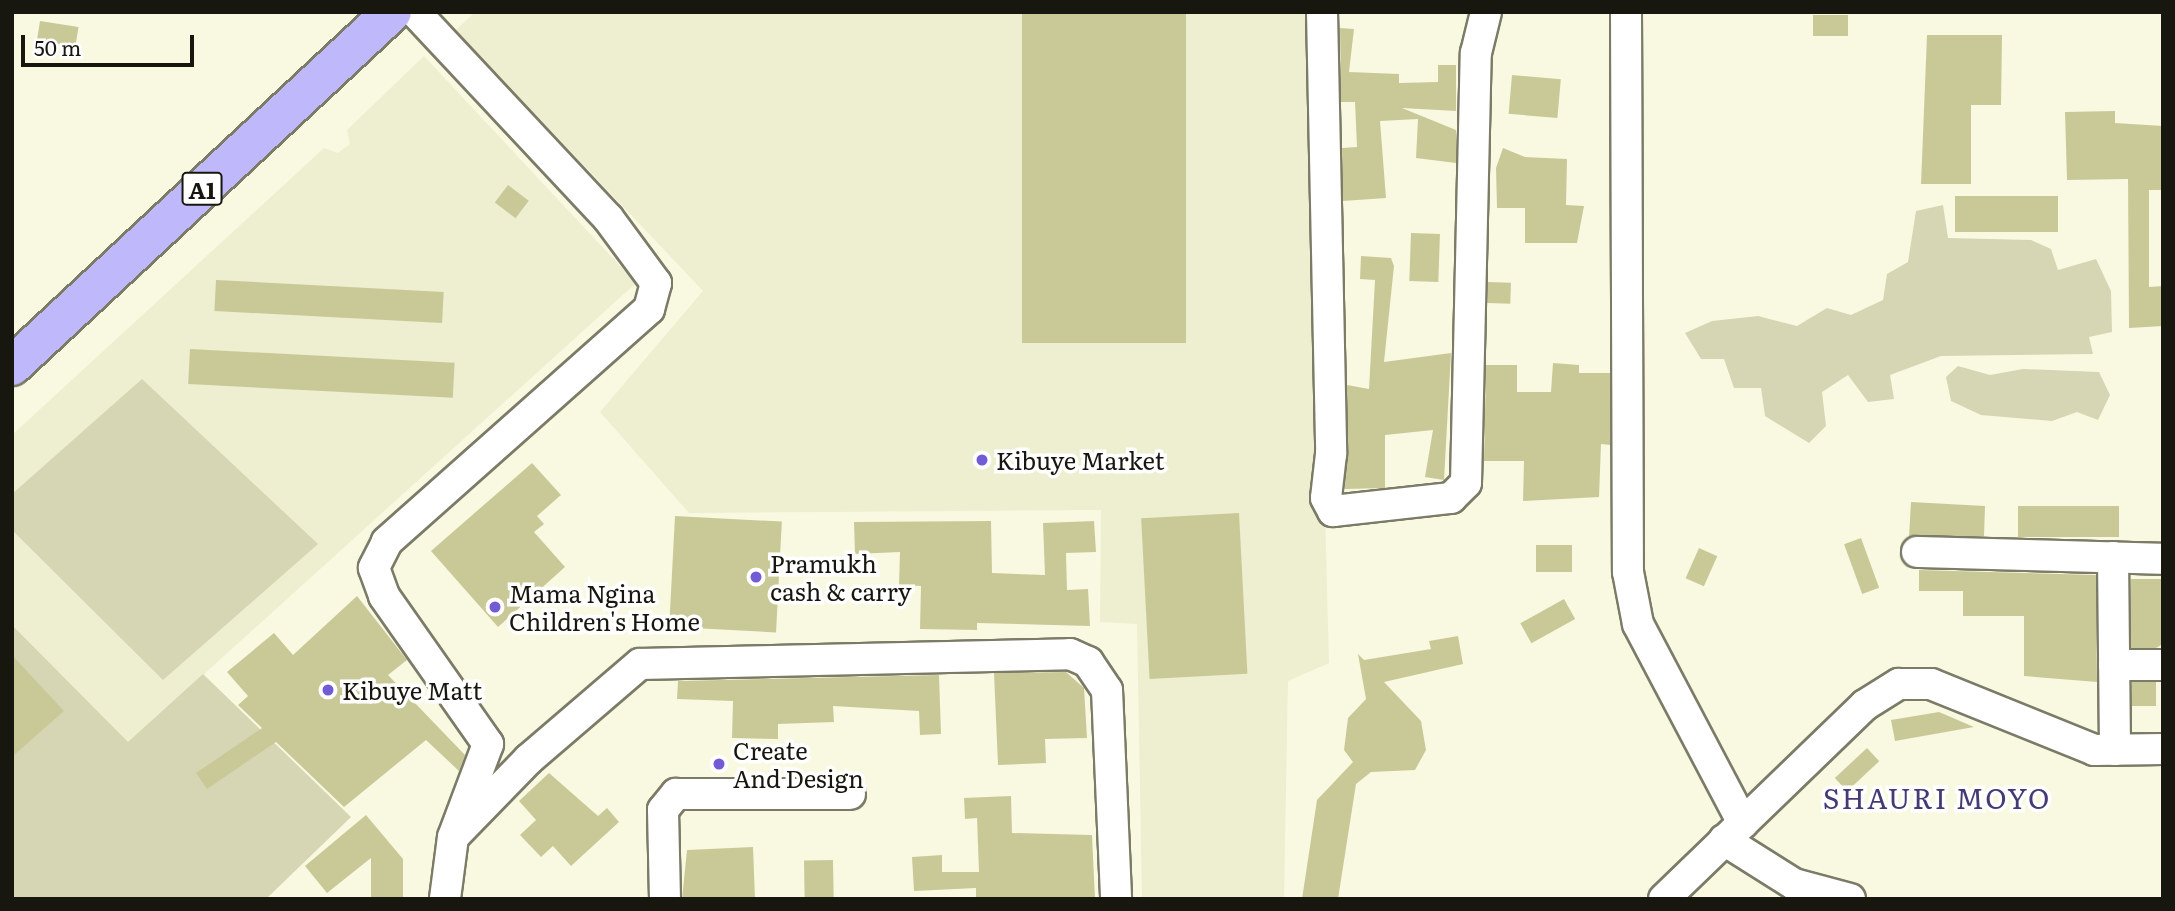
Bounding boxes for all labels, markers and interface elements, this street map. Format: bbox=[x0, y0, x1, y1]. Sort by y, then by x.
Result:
scale bar bbox=[24, 21, 198, 65]
text: 50 m bbox=[34, 31, 81, 62]
road number: A1 bbox=[181, 170, 223, 208]
place label: Kibuye Market bbox=[996, 446, 1164, 474]
marker: Kibuye Market bbox=[974, 452, 990, 468]
place label: Pramukh cash & carry bbox=[770, 549, 912, 605]
marker: Pramukh cash & carry bbox=[748, 569, 764, 585]
place label: Mama Ngina Children's Home bbox=[509, 579, 700, 635]
marker: Mama Ngina Children's Home bbox=[487, 599, 503, 615]
place label: Kibuye Matt bbox=[342, 676, 482, 704]
marker: Kibuye Matt bbox=[320, 682, 336, 698]
place label: Create And Design bbox=[733, 736, 864, 792]
marker: Create And Design bbox=[711, 756, 727, 772]
district label: SHAURI MOYO bbox=[1824, 780, 2050, 814]

